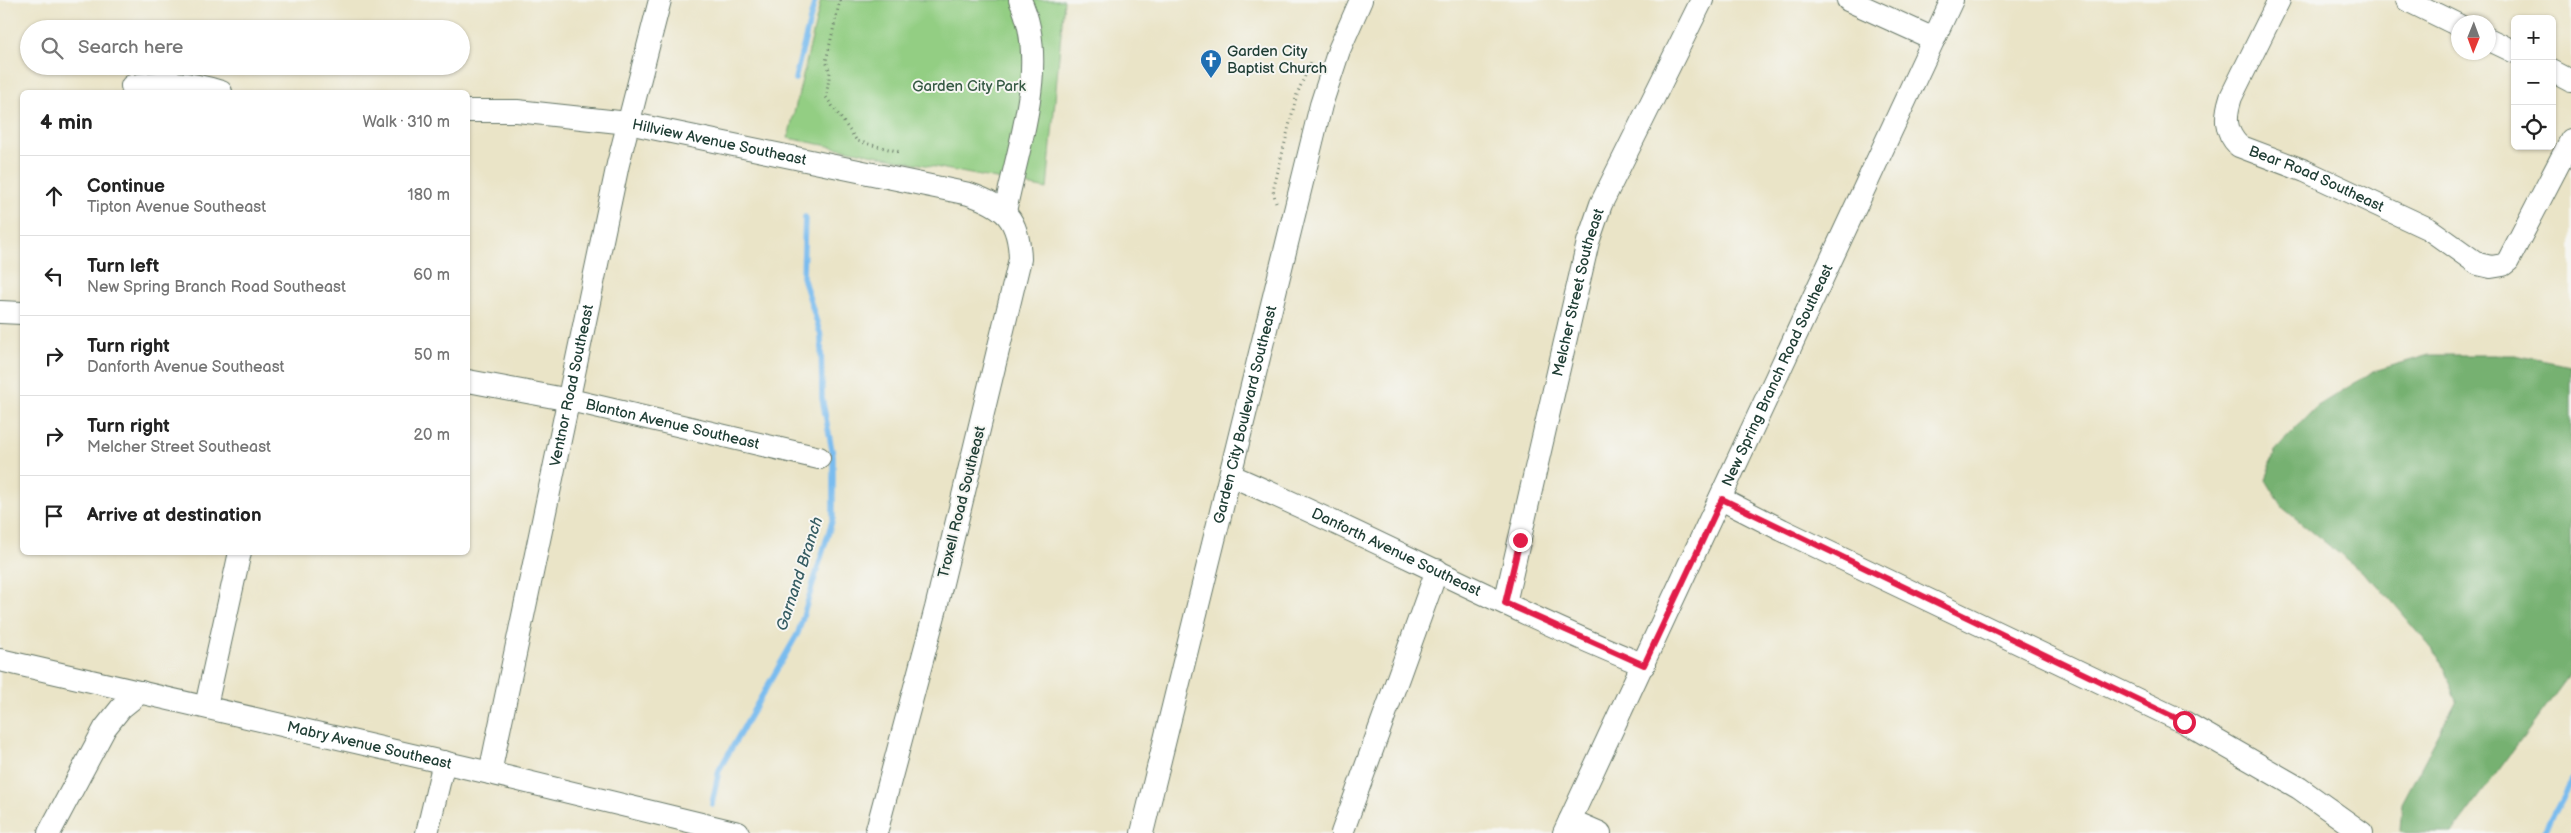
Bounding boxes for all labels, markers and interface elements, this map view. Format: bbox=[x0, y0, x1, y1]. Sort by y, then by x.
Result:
north arrow bbox=[2451, 15, 2496, 60]
map controls bbox=[2511, 15, 2556, 150]
button: + bbox=[2511, 15, 2556, 60]
search box bbox=[20, 20, 470, 75]
icon: search bbox=[38, 34, 66, 62]
text: Search here bbox=[78, 36, 183, 59]
place label: Garden City Baptist Church bbox=[1227, 42, 1327, 78]
church icon: Garden City Baptist Church bbox=[1199, 48, 1223, 79]
button: − bbox=[2511, 60, 2556, 105]
park label: Garden City Park bbox=[912, 77, 1026, 96]
button: locate bbox=[2511, 105, 2556, 150]
text: 4 min bbox=[40, 110, 93, 135]
text: Walk · 310 m bbox=[362, 113, 450, 132]
street label: Hillview Avenue Southeast bbox=[631, 115, 808, 169]
street label: Bear Road Southeast bbox=[2246, 141, 2387, 216]
text: Continue bbox=[87, 175, 165, 198]
icon: ahead bbox=[40, 182, 68, 210]
text: 180 m bbox=[408, 186, 450, 205]
text: Tipton Avenue Southeast bbox=[87, 198, 266, 217]
street label: Melcher Street Southeast bbox=[1548, 206, 1608, 378]
text: Turn left bbox=[87, 255, 159, 278]
street label: New Spring Branch Road Southeast bbox=[1717, 261, 1837, 489]
icon: left bbox=[40, 262, 68, 290]
text: 60 m bbox=[413, 266, 450, 285]
text: New Spring Branch Road Southeast bbox=[87, 278, 346, 297]
street label: Ventnor Road Southeast bbox=[545, 302, 598, 468]
street label: Garden City Boulevard Southeast bbox=[1209, 303, 1281, 525]
text: Turn right bbox=[87, 335, 170, 358]
icon: right bbox=[40, 342, 68, 370]
text: 50 m bbox=[414, 346, 450, 365]
text: Danforth Avenue Southeast bbox=[87, 358, 284, 377]
street label: Blanton Avenue Southeast bbox=[584, 394, 762, 453]
text: Turn right bbox=[87, 415, 170, 438]
icon: right bbox=[40, 422, 68, 450]
street label: Troxell Road Southeast bbox=[934, 424, 990, 580]
text: 20 m bbox=[414, 426, 450, 445]
text: Melcher Street Southeast bbox=[87, 438, 271, 457]
icon: arrive bbox=[40, 502, 68, 530]
text: Arrive at destination bbox=[87, 504, 262, 527]
street label: Danforth Avenue Southeast bbox=[1309, 504, 1484, 601]
water label: Garnand Branch bbox=[773, 514, 827, 633]
route end bbox=[1509, 529, 1532, 552]
route start bbox=[2173, 711, 2196, 734]
street label: Mabry Avenue Southeast bbox=[285, 717, 454, 773]

